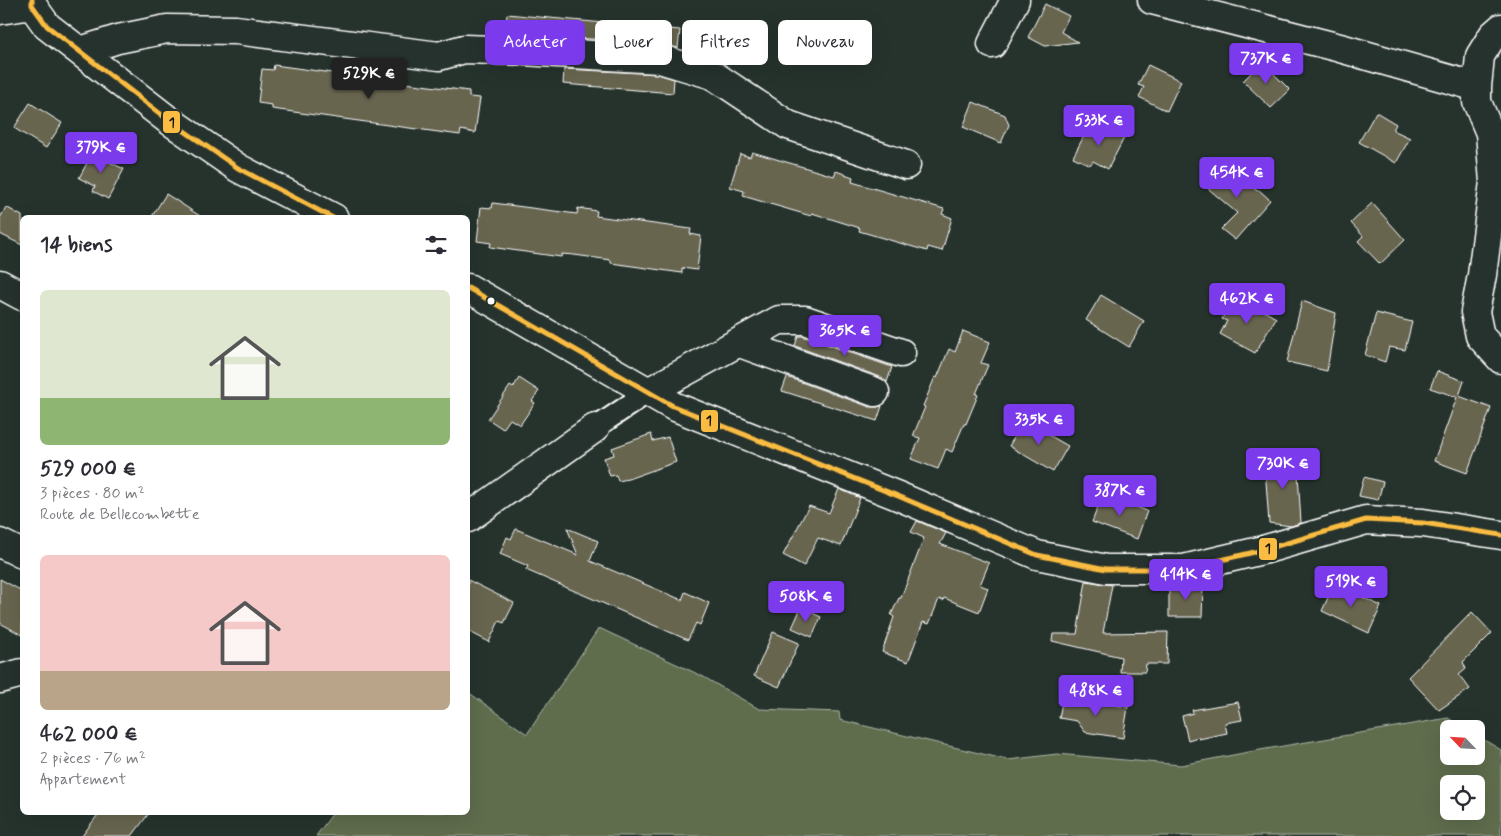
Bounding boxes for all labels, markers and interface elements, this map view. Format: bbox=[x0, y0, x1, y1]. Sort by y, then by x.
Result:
chip: Acheter bbox=[485, 20, 585, 65]
chip: Louer bbox=[595, 20, 672, 65]
chip: Filtres bbox=[682, 20, 768, 65]
chip: Nouveau bbox=[778, 20, 872, 65]
pin: 737K € bbox=[1225, 42, 1307, 85]
text: 737K € bbox=[1240, 48, 1292, 69]
pin: 529K € bbox=[328, 58, 410, 100]
text: 529K € bbox=[343, 63, 395, 84]
pin: 533K € bbox=[1058, 104, 1140, 147]
line badge: 1 bbox=[162, 110, 181, 134]
text: 533K € bbox=[1074, 110, 1124, 131]
text: 1 bbox=[169, 114, 175, 132]
pin: 379K € bbox=[60, 132, 142, 174]
text: 379K € bbox=[76, 137, 126, 158]
pin: 454K € bbox=[1196, 156, 1278, 199]
text: 454K € bbox=[1210, 162, 1264, 183]
text: 14 biens bbox=[40, 231, 112, 259]
icon: filters bbox=[422, 231, 450, 259]
pin: 462K € bbox=[1206, 282, 1288, 325]
text: 462K € bbox=[1220, 288, 1274, 309]
unlabelled marker bbox=[486, 296, 496, 306]
pin: 365K € bbox=[804, 314, 886, 357]
text: 365K € bbox=[819, 320, 871, 341]
icon: home bbox=[200, 323, 290, 413]
pin: 335K € bbox=[998, 404, 1080, 446]
line badge: 1 bbox=[700, 409, 719, 433]
text: 335K € bbox=[1014, 409, 1064, 430]
text: 1 bbox=[706, 412, 712, 430]
pin: 730K € bbox=[1242, 448, 1324, 490]
text: 730K € bbox=[1257, 453, 1309, 474]
text: 529 000 € bbox=[40, 455, 136, 483]
pin: 387K € bbox=[1079, 474, 1161, 517]
text: 387K € bbox=[1094, 480, 1146, 501]
text: 3 pièces · 80 m² bbox=[40, 483, 145, 504]
text: Route de Bellecombette bbox=[40, 504, 200, 525]
line badge: 1 bbox=[1258, 537, 1278, 561]
text: 1 bbox=[1265, 540, 1271, 558]
pin: 414K € bbox=[1145, 558, 1227, 601]
text: 414K € bbox=[1160, 564, 1212, 585]
pin: 519K € bbox=[1310, 566, 1392, 608]
text: 519K € bbox=[1325, 571, 1377, 592]
pin: 508K € bbox=[765, 580, 847, 623]
text: 508K € bbox=[779, 586, 833, 607]
icon: home bbox=[200, 588, 290, 678]
pin: 488K € bbox=[1055, 674, 1137, 717]
text: 488K € bbox=[1070, 680, 1122, 701]
text: 462 000 € bbox=[40, 720, 138, 748]
north arrow bbox=[1440, 720, 1485, 765]
map controls bbox=[1440, 720, 1485, 820]
text: 2 pièces · 76 m² bbox=[40, 748, 146, 769]
text: Appartement bbox=[40, 769, 126, 790]
button: locate bbox=[1440, 775, 1485, 820]

